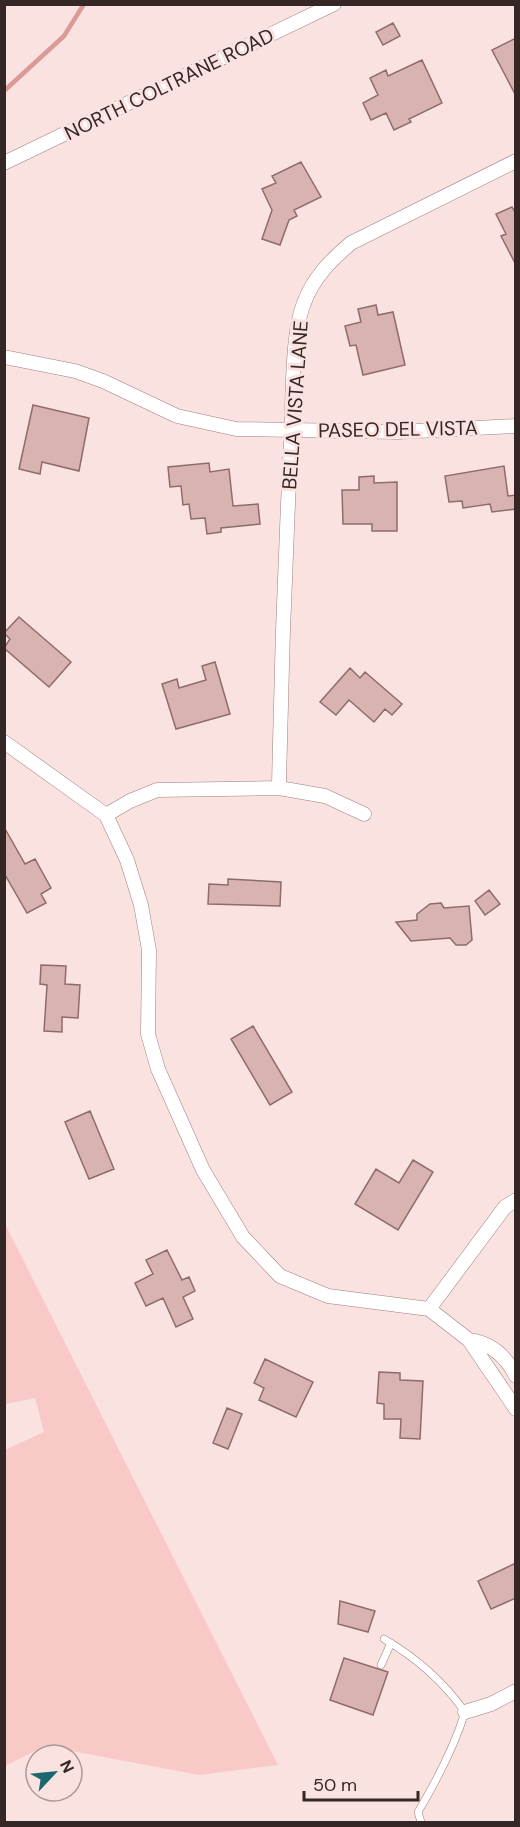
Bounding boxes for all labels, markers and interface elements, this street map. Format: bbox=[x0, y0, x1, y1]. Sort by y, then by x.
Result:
street label: NORTH COLTRANE ROAD bbox=[60, 22, 278, 146]
street label: BELLA VISTA LANE bbox=[276, 320, 314, 490]
street label: PASEO DEL VISTA bbox=[318, 415, 478, 443]
north arrow bbox=[24, 1743, 84, 1803]
text: N bbox=[55, 1757, 79, 1776]
scale bar bbox=[304, 1764, 418, 1802]
text: 50 m bbox=[313, 1773, 357, 1797]

